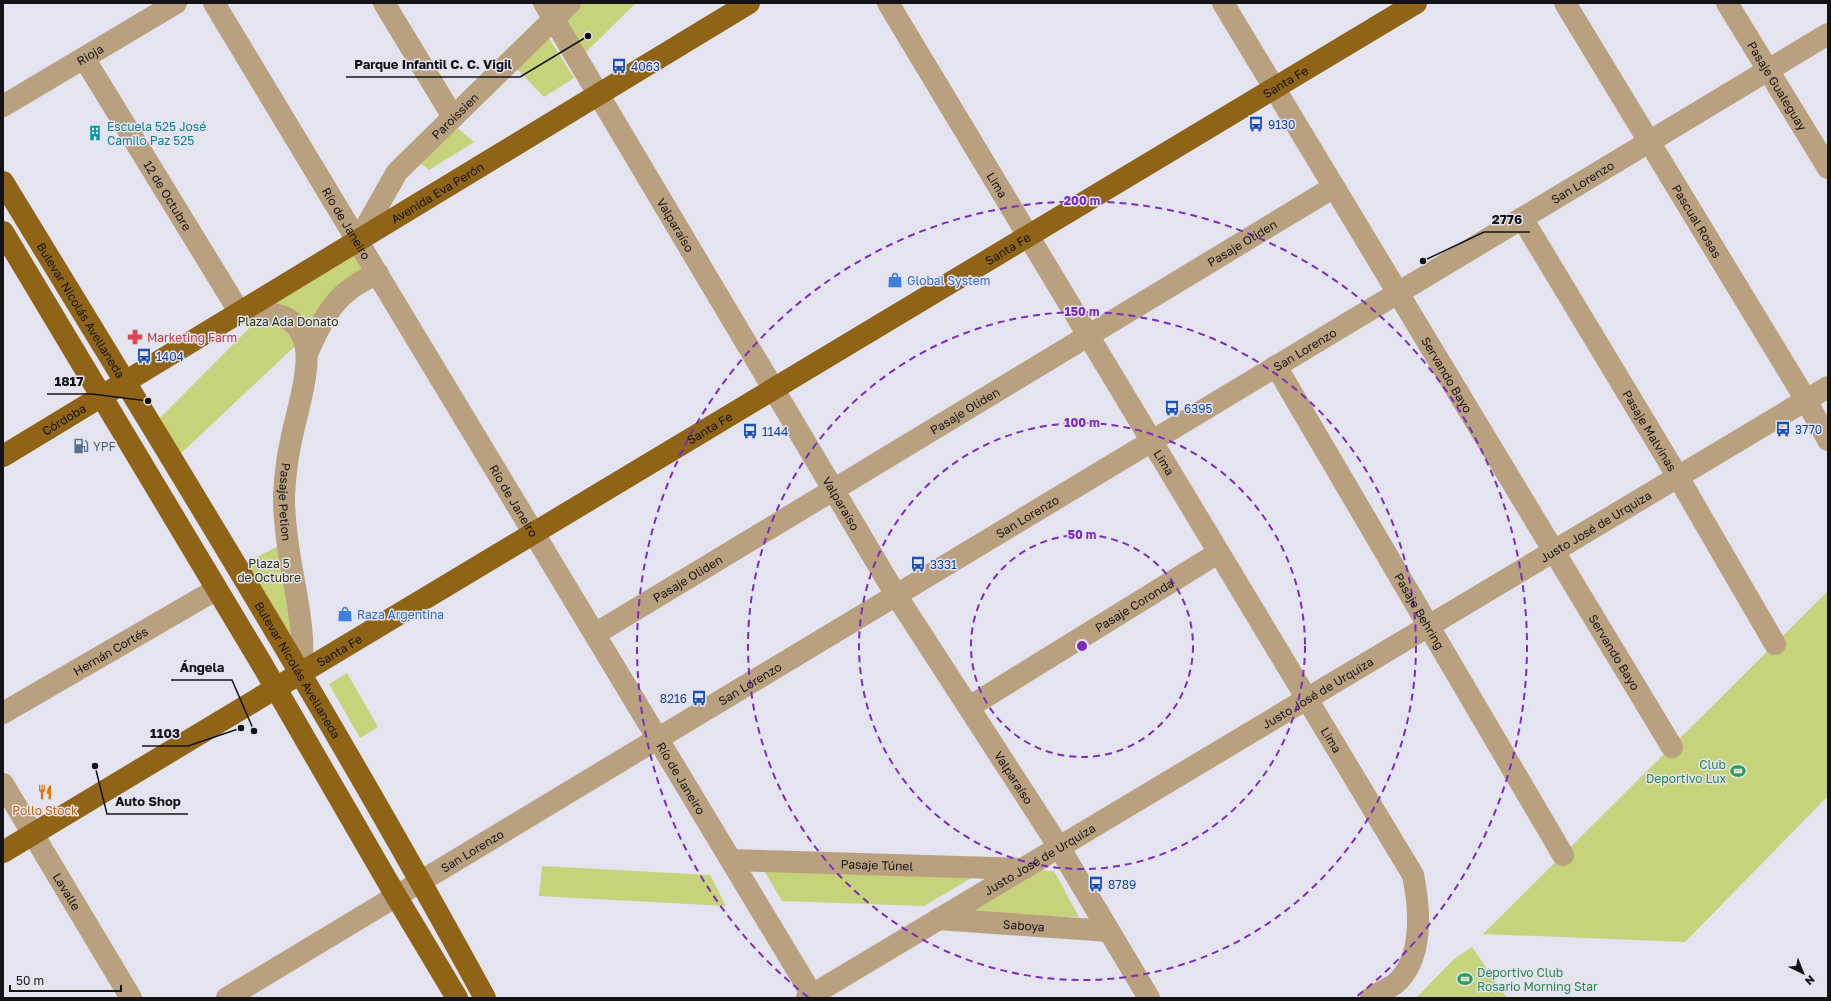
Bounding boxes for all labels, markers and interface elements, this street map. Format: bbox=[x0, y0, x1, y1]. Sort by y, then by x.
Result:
street label: Pasaje Gualeguay bbox=[1745, 38, 1811, 133]
street label: Rioja bbox=[74, 41, 106, 68]
callout: Parque Infantil C. C. Vigil bbox=[346, 52, 520, 77]
text: Parque Infantil C. C. Vigil bbox=[354, 56, 512, 72]
bus stop icon: 4063 bbox=[610, 57, 628, 75]
place label: 4063 bbox=[631, 59, 660, 74]
street label: Santa Fe bbox=[1260, 62, 1311, 101]
street label: Paroissien bbox=[428, 89, 481, 142]
bus stop icon: 9130 bbox=[1247, 115, 1265, 133]
place label: 9130 bbox=[1268, 117, 1296, 132]
place label: Escuela 525 José Camilo Paz 525 bbox=[107, 119, 206, 148]
building icon: Escuela 525 José Camilo Paz 525 bbox=[86, 124, 104, 142]
street label: 12 de Octubre bbox=[141, 157, 195, 233]
street label: San Lorenzo bbox=[1548, 157, 1617, 207]
street label: Avenida Eva Perón bbox=[388, 158, 486, 226]
street label: Lima bbox=[984, 169, 1011, 200]
street label: Pascual Rosas bbox=[1669, 182, 1725, 260]
street label: Río de Janeiro bbox=[319, 184, 374, 262]
text: 200 m bbox=[1064, 193, 1100, 208]
street label: Valparaíso bbox=[654, 195, 698, 254]
callout: 2776 bbox=[1484, 207, 1530, 232]
text: 2776 bbox=[1492, 211, 1522, 227]
street label: Pasaje Oliden bbox=[1204, 216, 1279, 269]
street label: Santa Fe bbox=[982, 229, 1033, 268]
street label: Bulevar Nicolás Avellaneda bbox=[34, 239, 128, 381]
shop icon: Global System bbox=[886, 271, 904, 289]
place label: Global System bbox=[907, 273, 990, 288]
text: 150 m bbox=[1065, 304, 1099, 319]
park label: Plaza Ada Donato bbox=[237, 314, 339, 329]
street label: San Lorenzo bbox=[1270, 324, 1339, 374]
pharmacy icon: Marketing Farm bbox=[126, 328, 144, 346]
place label: Marketing Farm bbox=[147, 330, 237, 345]
street label: Servando Bayo bbox=[1419, 334, 1476, 415]
bus stop icon: 1404 bbox=[135, 347, 153, 365]
place label: 1404 bbox=[156, 349, 184, 364]
callout: 1817 bbox=[47, 369, 92, 394]
text: 1817 bbox=[55, 373, 83, 389]
street label: Pasaje Oliden bbox=[927, 384, 1002, 437]
street label: Pasaje Malvinas bbox=[1620, 387, 1680, 474]
bus stop icon: 6395 bbox=[1163, 399, 1181, 417]
street label: Córdoba bbox=[39, 400, 88, 438]
place label: 6395 bbox=[1184, 401, 1213, 416]
street label: Santa Fe bbox=[684, 408, 735, 447]
text: 100 m bbox=[1064, 415, 1100, 430]
bus stop icon: 3770 bbox=[1774, 420, 1792, 438]
bus stop icon: 1144 bbox=[741, 422, 759, 440]
place label: 3770 bbox=[1795, 422, 1822, 437]
place label: 1144 bbox=[762, 424, 788, 439]
fuel station icon: YPF bbox=[72, 437, 90, 455]
place label: YPF bbox=[93, 439, 116, 454]
street label: Lima bbox=[1151, 447, 1178, 478]
street label: Pasaje Petion bbox=[276, 462, 295, 542]
street label: Río de Janeiro bbox=[486, 462, 542, 539]
street label: Valparaíso bbox=[820, 474, 863, 533]
street label: Justo José de Urquiza bbox=[1537, 487, 1654, 565]
street label: San Lorenzo bbox=[993, 491, 1061, 541]
text: 50 m bbox=[1068, 527, 1096, 542]
street label: Pasaje Oliden bbox=[650, 551, 725, 605]
bus stop icon: 3331 bbox=[909, 555, 927, 573]
park label: Plaza 5 de Octubre bbox=[237, 556, 301, 585]
place label: 3331 bbox=[930, 557, 957, 572]
street label: Pasaje Behring bbox=[1392, 570, 1448, 652]
street label: Pasaje Coronda bbox=[1092, 575, 1176, 635]
street label: Bulevar Nicolás Avellaneda bbox=[252, 599, 344, 741]
shop icon: Raza Argentina bbox=[336, 605, 354, 623]
place label: Raza Argentina bbox=[357, 607, 444, 622]
street label: Servando Bayo bbox=[1586, 611, 1643, 693]
street label: Hernán Cortés bbox=[70, 623, 150, 678]
street label: Santa Fe bbox=[314, 631, 364, 670]
centre of rings bbox=[1075, 639, 1089, 653]
street label: Justo José de Urquiza bbox=[1259, 653, 1376, 732]
callout: Ángela bbox=[171, 655, 232, 680]
text: Ángela bbox=[180, 659, 225, 675]
street label: San Lorenzo bbox=[715, 659, 784, 708]
bus stop icon: 8216 bbox=[690, 689, 708, 707]
place label: 8216 bbox=[660, 691, 687, 706]
callout: 1103 bbox=[142, 721, 188, 746]
street label: Lima bbox=[1318, 724, 1345, 755]
text: 1103 bbox=[150, 725, 180, 741]
street label: Río de Janeiro bbox=[654, 739, 709, 817]
street label: Valparaíso bbox=[991, 748, 1037, 807]
place label: Club Deportivo Lux bbox=[1646, 757, 1726, 786]
sports icon: Club Deportivo Lux bbox=[1729, 762, 1747, 780]
restaurant icon: Pollo Stock bbox=[36, 783, 54, 801]
callout: Auto Shop bbox=[107, 789, 188, 814]
text: Auto Shop bbox=[115, 793, 181, 809]
place label: Pollo Stock bbox=[12, 803, 78, 818]
street label: Justo José de Urquiza bbox=[981, 820, 1098, 898]
street label: San Lorenzo bbox=[438, 826, 506, 875]
street label: Pasaje Túnel bbox=[840, 856, 914, 873]
street label: Lavalle bbox=[50, 870, 84, 913]
bus stop icon: 8789 bbox=[1087, 875, 1105, 893]
place label: 8789 bbox=[1108, 877, 1136, 892]
street label: Saboya bbox=[1002, 916, 1045, 934]
north arrow bbox=[1783, 953, 1823, 993]
place label: Deportivo Club Rosario Morning Star bbox=[1477, 965, 1598, 994]
scale bar bbox=[10, 967, 121, 993]
sports icon: Deportivo Club Rosario Morning Star bbox=[1456, 970, 1474, 988]
text: 50 m bbox=[16, 973, 44, 988]
text: N bbox=[1803, 973, 1818, 988]

